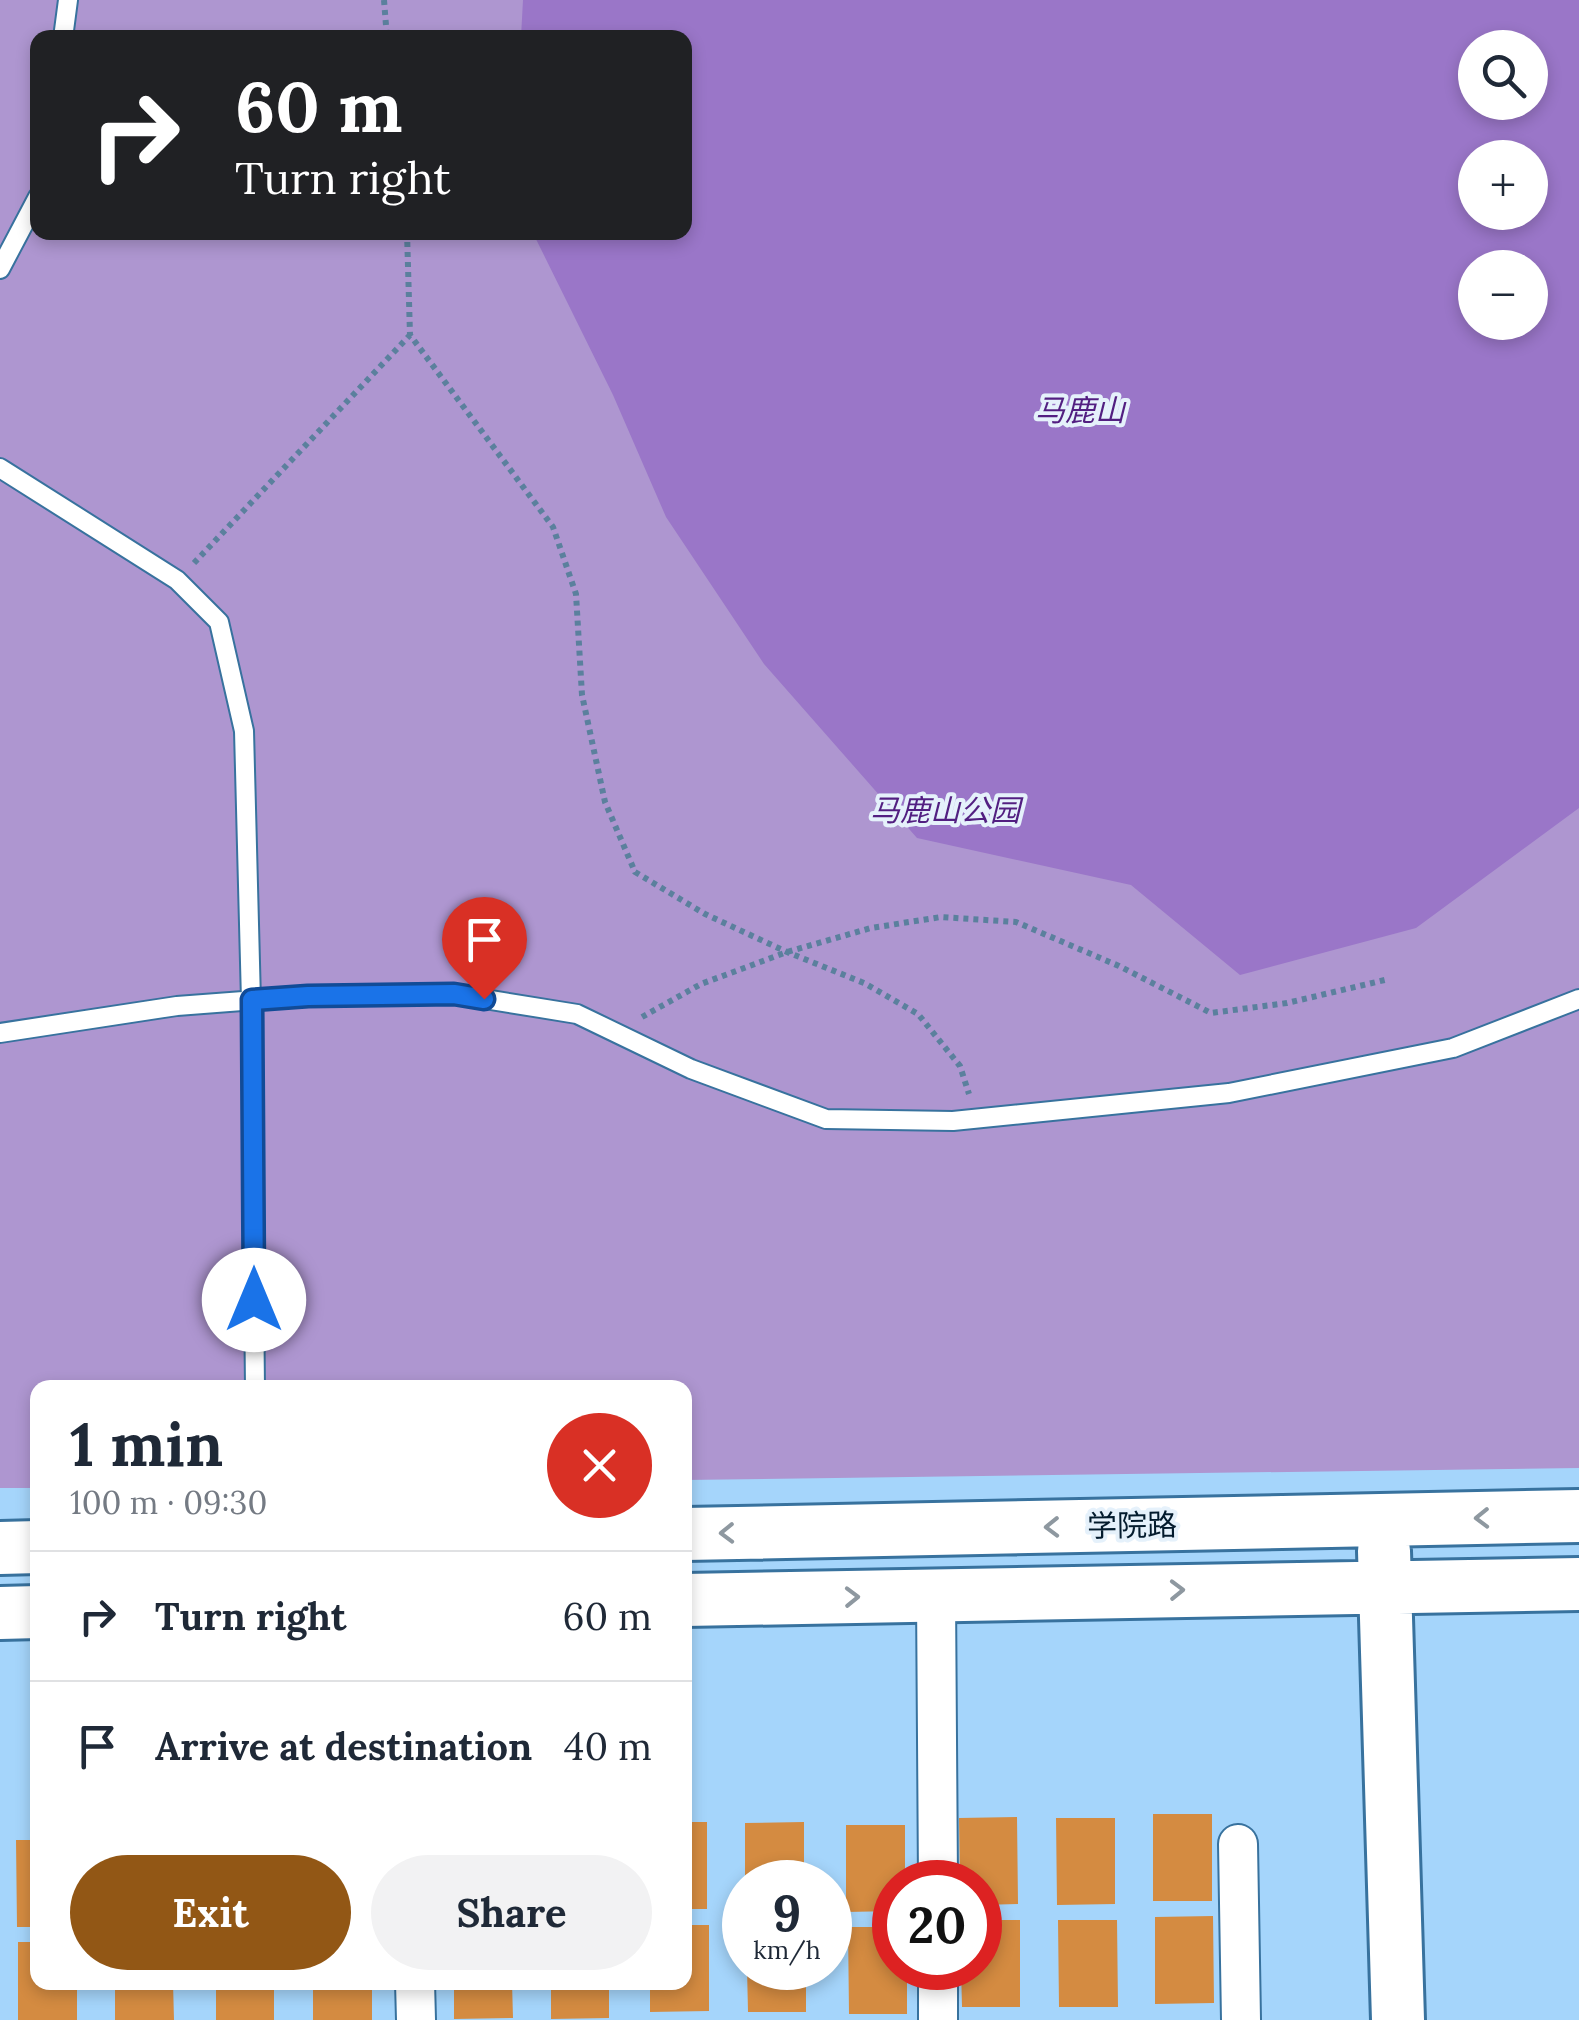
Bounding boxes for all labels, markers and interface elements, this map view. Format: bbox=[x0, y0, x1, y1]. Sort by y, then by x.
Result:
map controls bbox=[1458, 30, 1548, 340]
button: search bbox=[1458, 30, 1548, 120]
text: 60 m bbox=[235, 62, 403, 151]
icon: right bbox=[70, 70, 200, 200]
button: + bbox=[1458, 140, 1548, 230]
text: Turn right bbox=[235, 149, 451, 206]
button: − bbox=[1458, 250, 1548, 340]
park label: 马鹿山 bbox=[1035, 391, 1127, 429]
park label: 马鹿山公园 bbox=[870, 791, 1024, 829]
pin bbox=[442, 897, 527, 1000]
icon: arrive bbox=[457, 912, 512, 967]
position arrow bbox=[202, 1248, 306, 1352]
text: 1 min bbox=[70, 1406, 223, 1482]
button: close bbox=[547, 1413, 652, 1518]
text: 100 m · 09:30 bbox=[70, 1482, 267, 1523]
street label: 学院路 bbox=[1087, 1505, 1177, 1545]
one-way arrow bbox=[1473, 1507, 1488, 1529]
one-way arrow bbox=[1043, 1516, 1059, 1537]
one-way arrow bbox=[718, 1523, 734, 1544]
one-way arrow bbox=[1170, 1580, 1186, 1601]
one-way arrow bbox=[845, 1586, 861, 1607]
icon: right bbox=[70, 1589, 125, 1644]
text: Turn right bbox=[155, 1592, 346, 1640]
text: 60 m bbox=[562, 1592, 652, 1640]
icon: arrive bbox=[70, 1719, 125, 1774]
text: Arrive at destination bbox=[155, 1722, 532, 1770]
text: 40 m bbox=[564, 1722, 652, 1770]
button: Exit bbox=[70, 1855, 351, 1970]
button: Share bbox=[371, 1855, 652, 1970]
speed limit sign: 20 bbox=[872, 1860, 1002, 1990]
text: 9 bbox=[773, 1881, 801, 1945]
text: km/h bbox=[753, 1934, 821, 1966]

